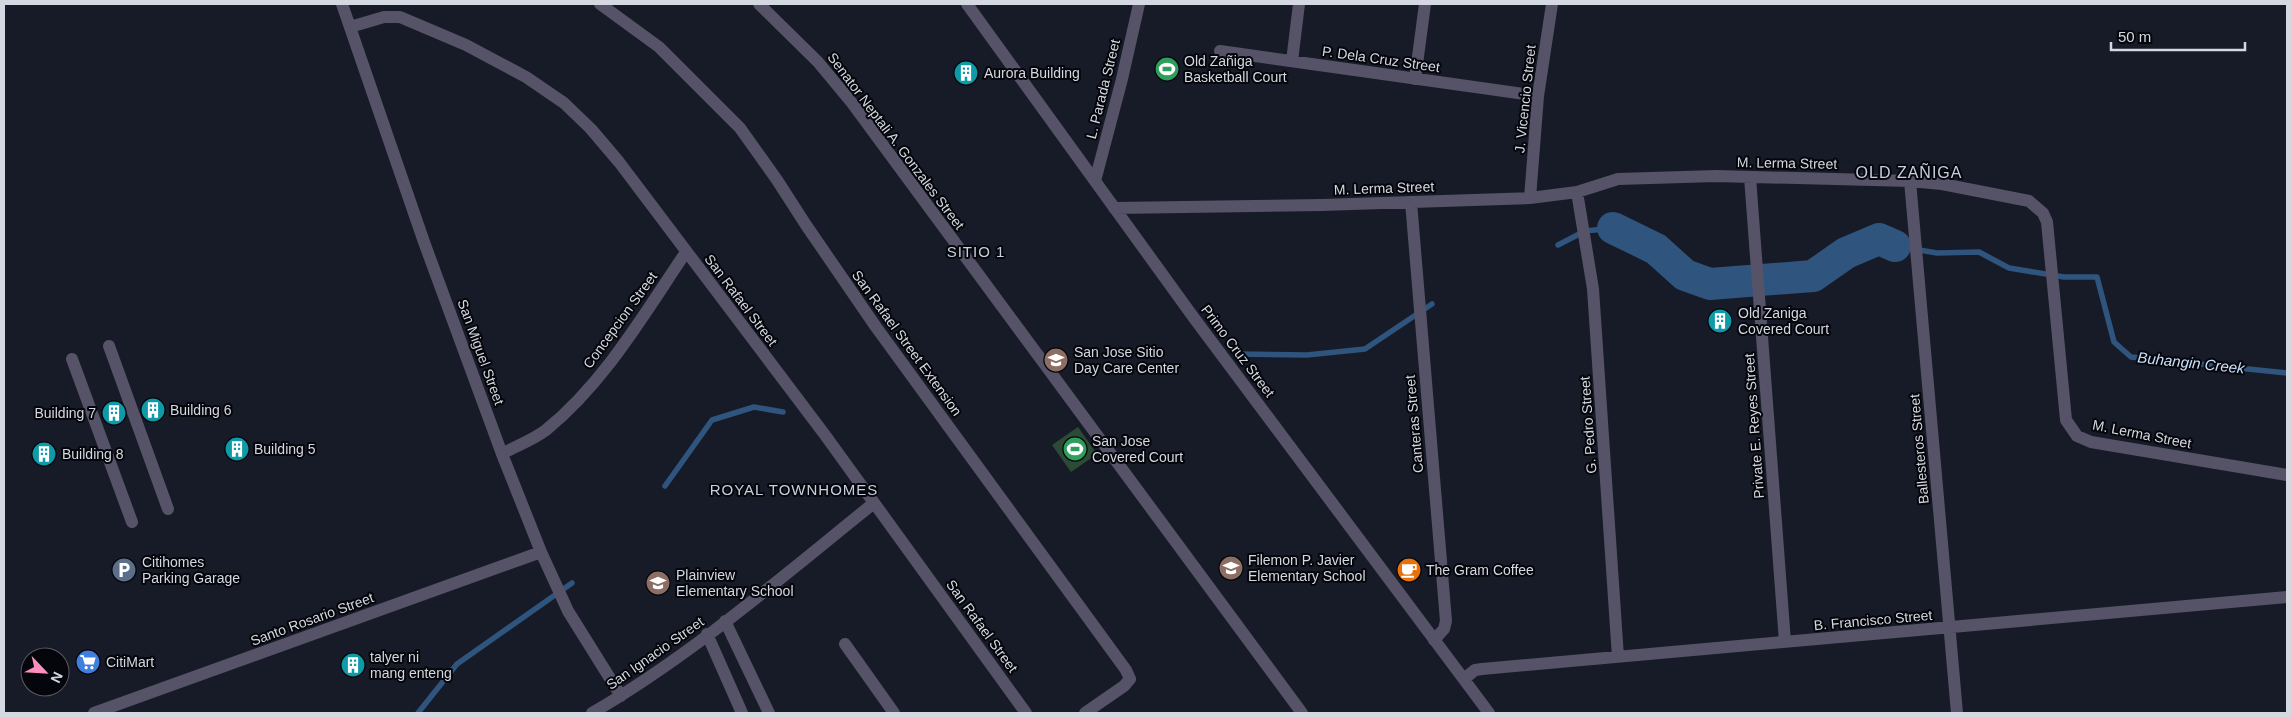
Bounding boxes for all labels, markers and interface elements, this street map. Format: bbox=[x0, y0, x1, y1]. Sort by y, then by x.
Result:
scale bar bbox=[2111, 20, 2245, 52]
text: 50 m bbox=[2118, 28, 2151, 45]
street label: L. Parada Street bbox=[1083, 37, 1123, 140]
street label: P. Dela Cruz Street bbox=[1321, 43, 1441, 75]
street label: J. Vicencio Street bbox=[1511, 44, 1539, 154]
street label: Senator Neptali A. Gonzales Street bbox=[824, 49, 968, 233]
place label: Old Zañiga Basketball Court bbox=[1184, 53, 1287, 85]
sports icon: Old Zañiga Basketball Court bbox=[1154, 56, 1180, 82]
building icon: Aurora Building bbox=[953, 60, 979, 86]
place label: Aurora Building bbox=[984, 65, 1080, 81]
street label: M. Lerma Street bbox=[1737, 154, 1837, 172]
district label: OLD ZAÑIGA bbox=[1856, 162, 1962, 181]
street label: M. Lerma Street bbox=[1334, 178, 1435, 198]
district label: SITIO 1 bbox=[947, 243, 1005, 260]
street label: San Rafael Street bbox=[701, 251, 781, 349]
street label: San Rafael Street Extension bbox=[849, 267, 965, 419]
street label: Concepcion Street bbox=[580, 269, 660, 371]
street label: San Miguel Street bbox=[454, 297, 508, 407]
street label: Primo Cruz Street bbox=[1198, 302, 1278, 400]
place label: Old Zaniga Covered Court bbox=[1738, 305, 1829, 337]
building icon: Old Zaniga Covered Court bbox=[1707, 308, 1733, 334]
place label: San Jose Sitio Day Care Center bbox=[1074, 344, 1179, 376]
school or university icon: San Jose Sitio Day Care Center bbox=[1043, 347, 1069, 373]
water label: Buhangin Creek bbox=[2137, 348, 2247, 377]
street label: Private E. Reyes Street bbox=[1741, 353, 1767, 499]
street label: Canteras Street bbox=[1402, 374, 1426, 474]
street label: G. Pedro Street bbox=[1577, 376, 1599, 474]
street label: Ballesteros Street bbox=[1906, 393, 1932, 505]
building icon: Building 6 bbox=[140, 397, 166, 423]
building icon: Building 7 bbox=[101, 400, 127, 426]
place label: Building 6 bbox=[170, 402, 232, 418]
place label: Building 7 bbox=[35, 405, 96, 421]
street label: M. Lerma Street bbox=[2091, 417, 2193, 451]
place label: San Jose Covered Court bbox=[1092, 433, 1183, 465]
building icon: Building 5 bbox=[224, 436, 250, 462]
sports icon: San Jose Covered Court bbox=[1062, 436, 1088, 462]
building icon: Building 8 bbox=[31, 441, 57, 467]
place label: Building 5 bbox=[254, 441, 316, 457]
place label: Building 8 bbox=[62, 446, 124, 462]
district label: ROYAL TOWNHOMES bbox=[710, 481, 878, 498]
place label: Filemon P. Javier Elementary School bbox=[1248, 552, 1366, 584]
place label: Citihomes Parking Garage bbox=[142, 554, 240, 586]
school or university icon: Filemon P. Javier Elementary School bbox=[1218, 555, 1244, 581]
parking icon: Citihomes Parking Garage bbox=[111, 557, 137, 583]
cafe icon: The Gram Coffee bbox=[1396, 557, 1422, 583]
place label: The Gram Coffee bbox=[1426, 562, 1534, 578]
place label: Plainview Elementary School bbox=[676, 567, 794, 599]
school or university icon: Plainview Elementary School bbox=[645, 570, 671, 596]
street label: San Rafael Street bbox=[943, 577, 1021, 675]
street label: Santo Rosario Street bbox=[248, 589, 376, 649]
street label: B. Francisco Street bbox=[1813, 607, 1933, 633]
street label: San Ignacio Street bbox=[603, 613, 707, 693]
north arrow bbox=[20, 647, 70, 697]
supermarket icon: CitiMart bbox=[75, 649, 101, 675]
place label: talyer ni mang enteng bbox=[370, 649, 452, 681]
building icon: talyer ni mang enteng bbox=[340, 652, 366, 678]
place label: CitiMart bbox=[106, 654, 154, 670]
text: N bbox=[47, 670, 66, 685]

